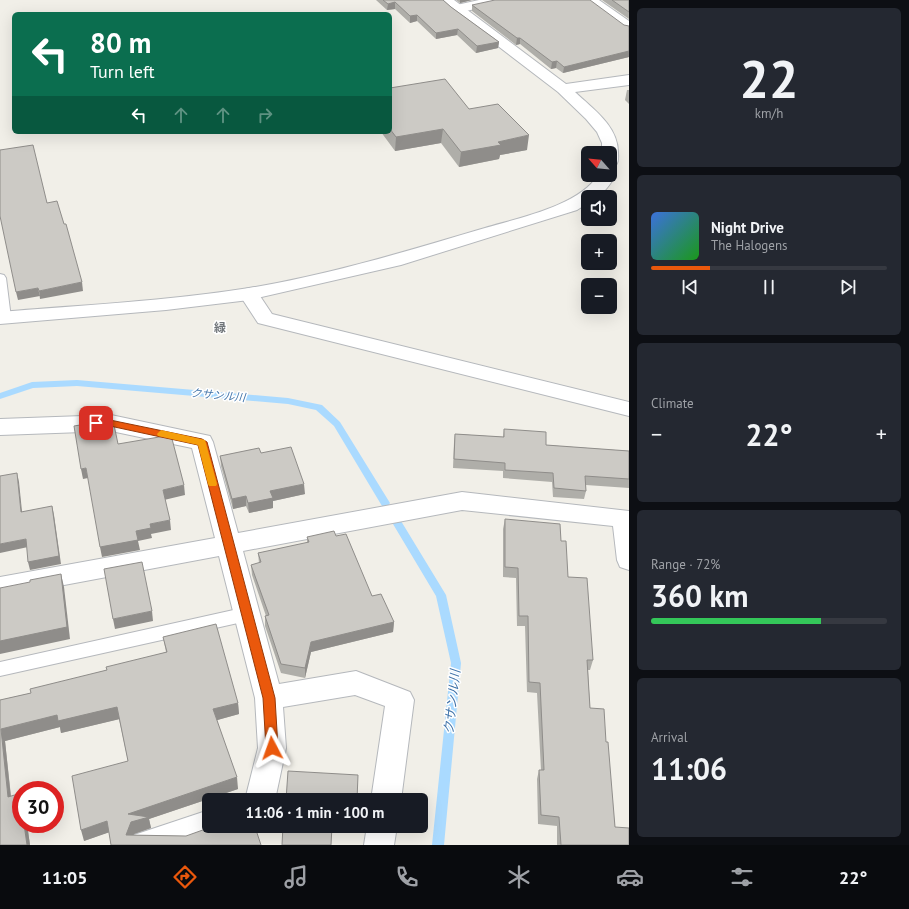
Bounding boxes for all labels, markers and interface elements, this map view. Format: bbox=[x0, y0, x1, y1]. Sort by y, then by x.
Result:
text: 80 m bbox=[90, 24, 151, 61]
icon: left bbox=[24, 28, 76, 80]
text: 22 bbox=[740, 45, 798, 112]
text: Turn left bbox=[90, 60, 155, 83]
icon: left bbox=[128, 104, 150, 126]
icon: ahead bbox=[170, 104, 192, 126]
icon: ahead bbox=[212, 104, 234, 126]
icon: right bbox=[254, 104, 276, 126]
text: km/h bbox=[755, 105, 783, 122]
north arrow bbox=[581, 146, 617, 182]
map controls bbox=[581, 146, 617, 314]
button: sound bbox=[581, 190, 617, 226]
text: Night Drive bbox=[711, 218, 784, 237]
button: + bbox=[581, 234, 617, 270]
text: The Halogens bbox=[711, 237, 788, 254]
icon: previous bbox=[679, 276, 701, 298]
icon: pause bbox=[758, 276, 780, 298]
icon: next bbox=[837, 276, 859, 298]
button: − bbox=[581, 278, 617, 314]
district label: 緑 bbox=[214, 320, 226, 335]
water label: クサンル川 bbox=[190, 386, 247, 404]
text: Climate bbox=[651, 395, 694, 412]
pin bbox=[79, 406, 113, 440]
icon: arrive bbox=[85, 412, 107, 434]
text: 22° bbox=[745, 415, 793, 454]
text: − bbox=[651, 420, 662, 448]
text: + bbox=[876, 420, 887, 448]
text: Range · 72% bbox=[651, 556, 720, 573]
text: 360 km bbox=[651, 576, 749, 615]
water label: クサンル川 bbox=[440, 667, 464, 735]
position arrow bbox=[251, 727, 293, 769]
text: Arrival bbox=[651, 729, 687, 746]
text: 11:06 bbox=[651, 749, 727, 788]
speed limit sign: 30 bbox=[12, 781, 64, 833]
text: 11:06 · 1 min · 100 m bbox=[246, 803, 384, 822]
icon: directions bbox=[171, 863, 199, 891]
icon: music bbox=[282, 863, 310, 891]
icon: phone bbox=[393, 863, 421, 891]
icon: climate bbox=[505, 863, 533, 891]
icon: car bbox=[616, 863, 644, 891]
icon: filters bbox=[728, 863, 756, 891]
text: 11:05 bbox=[42, 866, 87, 889]
text: 22° bbox=[839, 866, 867, 889]

